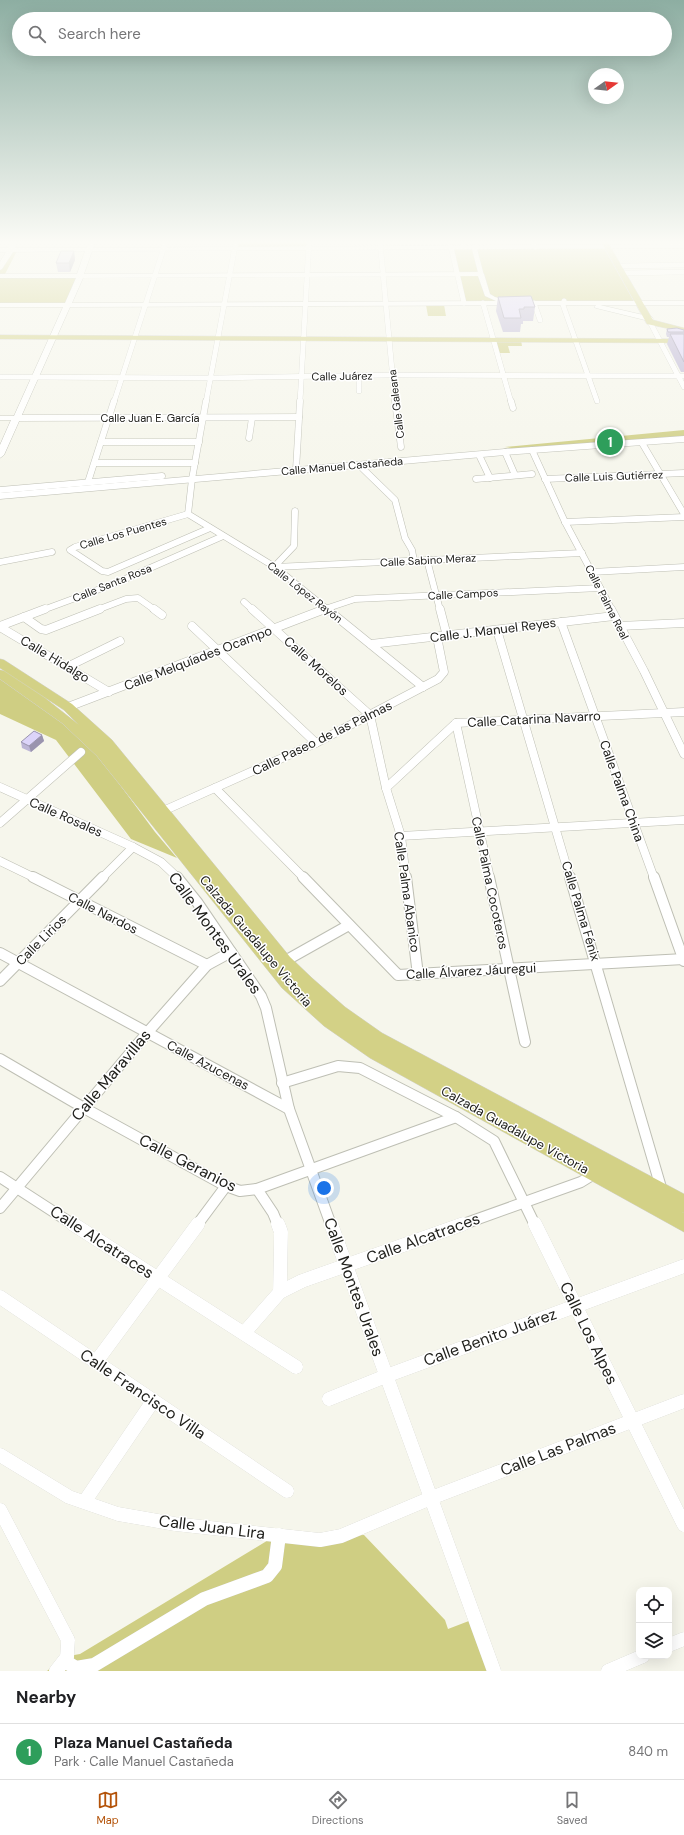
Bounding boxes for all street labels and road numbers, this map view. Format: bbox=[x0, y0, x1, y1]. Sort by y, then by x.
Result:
street label: Calle Juárez bbox=[311, 368, 373, 384]
street label: Calle Galeana bbox=[385, 369, 407, 439]
street label: Calle Juan E. García bbox=[100, 411, 200, 425]
street label: Calle Manuel Castañeda bbox=[280, 454, 404, 478]
street label: Calle Luis Gutiérrez bbox=[565, 467, 663, 485]
street label: Calle Los Puentes bbox=[78, 514, 168, 552]
street label: Calle Sabino Meraz bbox=[380, 550, 476, 570]
street label: Calle López Rayón bbox=[265, 558, 345, 626]
street label: Calle Santa Rosa bbox=[70, 561, 154, 605]
street label: Calle Palma Real bbox=[582, 562, 632, 642]
street label: Calle Campos bbox=[427, 585, 499, 603]
street label: Calle J. Manuel Reyes bbox=[429, 614, 557, 646]
street label: Calle Melquíades Ocampo bbox=[122, 622, 275, 694]
street label: Calle Hidalgo bbox=[17, 632, 93, 686]
street label: Calle Morelos bbox=[280, 633, 352, 699]
street label: Calle Paseo de las Palmas bbox=[249, 697, 395, 779]
street label: Calle Catarina Navarro bbox=[467, 707, 602, 731]
street label: Calle Palma China bbox=[596, 738, 648, 844]
street label: Calle Rosales bbox=[27, 793, 105, 841]
street label: Calle Palma Cocoteros bbox=[468, 815, 512, 951]
street label: Calle Palma Abanico bbox=[390, 830, 424, 954]
street label: Calle Palma Fénix bbox=[558, 859, 604, 963]
street label: Calle Montes Urales bbox=[164, 868, 266, 998]
street label: Calzada Guadalupe Victoria bbox=[196, 872, 316, 1010]
street label: Calle Nardos bbox=[65, 888, 141, 938]
street label: Calle Lirios bbox=[12, 911, 70, 969]
street label: Calle Álvarez Jáuregui bbox=[405, 958, 537, 983]
street label: Calle Maravillas bbox=[67, 1025, 155, 1125]
street label: Calle Azucenas bbox=[164, 1036, 252, 1094]
street label: Calzada Guadalupe Victoria bbox=[438, 1082, 592, 1178]
street label: Calle Geranios bbox=[136, 1129, 240, 1197]
street label: Calle Alcatraces bbox=[46, 1201, 158, 1283]
street label: Calle Alcatraces bbox=[363, 1208, 483, 1268]
street label: Calle Montes Urales bbox=[319, 1215, 389, 1359]
street label: Calle Los Alpes bbox=[555, 1278, 623, 1388]
street label: Calle Benito Juárez bbox=[421, 1303, 559, 1371]
street label: Calle Francisco Villa bbox=[76, 1344, 210, 1444]
street label: Calle Las Palmas bbox=[497, 1417, 619, 1481]
street label: Calle Juan Lira bbox=[158, 1510, 266, 1544]

